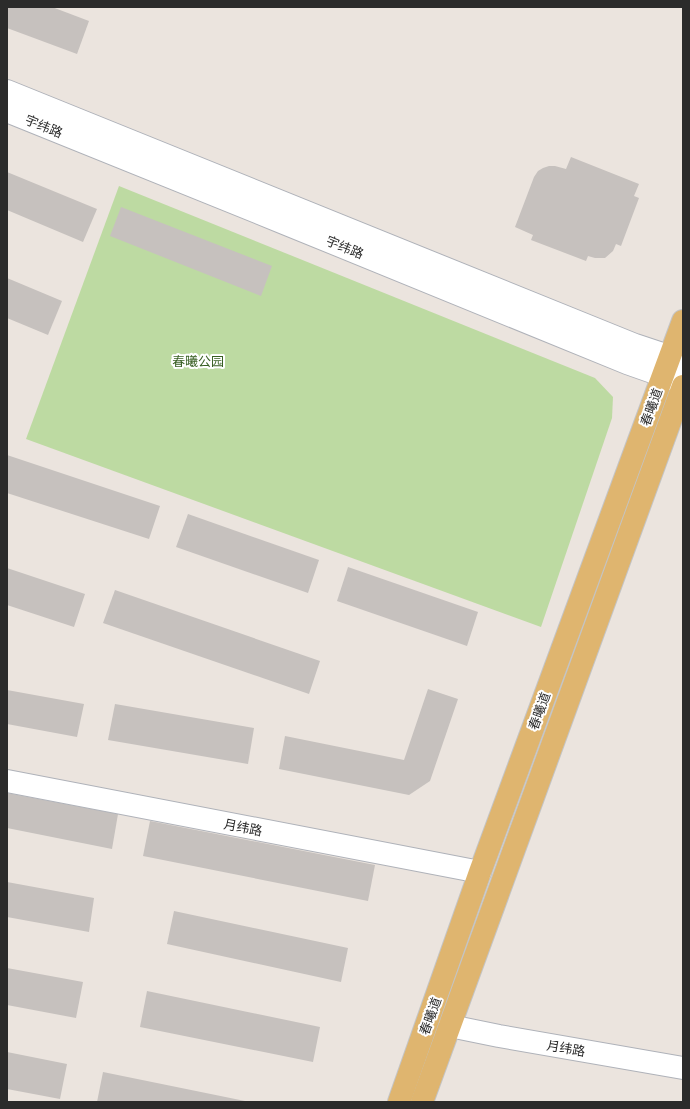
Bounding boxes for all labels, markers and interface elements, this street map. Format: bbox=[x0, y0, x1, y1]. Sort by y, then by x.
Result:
street label: 宇纬路 bbox=[23, 112, 65, 141]
street label: 宇纬路 bbox=[324, 233, 366, 262]
park label: 春曦公园 bbox=[172, 354, 224, 369]
street label: 春曦道 bbox=[638, 386, 665, 428]
street label: 春曦道 bbox=[526, 690, 553, 732]
street label: 月纬路 bbox=[222, 816, 263, 839]
street label: 春曦道 bbox=[417, 995, 444, 1037]
street label: 月纬路 bbox=[545, 1038, 586, 1059]

